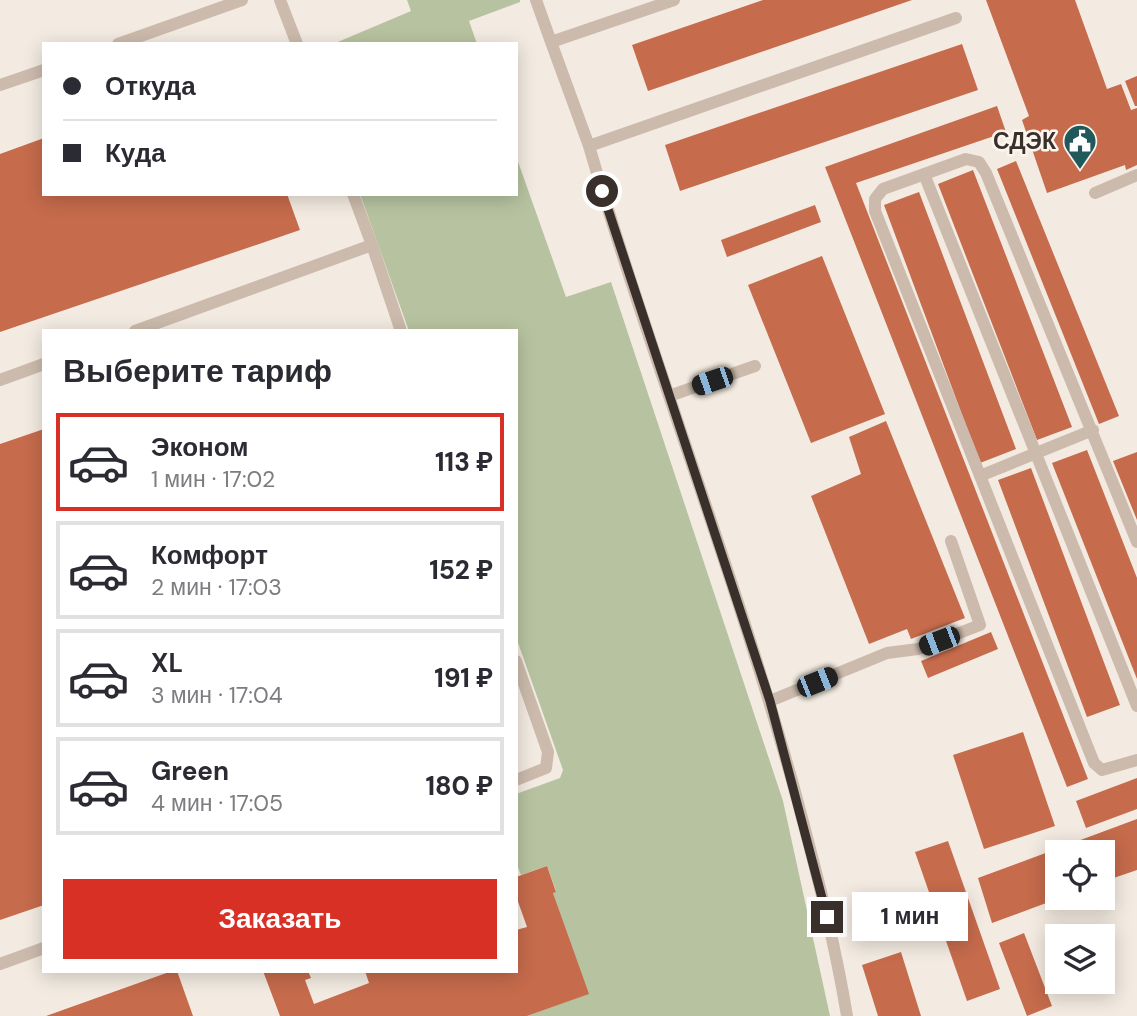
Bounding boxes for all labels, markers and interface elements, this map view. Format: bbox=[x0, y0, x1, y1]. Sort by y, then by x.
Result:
text: Откуда bbox=[105, 69, 196, 103]
public building icon: СДЭК bbox=[1061, 122, 1099, 171]
place label: СДЭК bbox=[993, 126, 1057, 156]
text: Куда bbox=[105, 136, 166, 170]
route start bbox=[586, 175, 618, 207]
text: Выберите тариф bbox=[63, 350, 332, 392]
car bbox=[689, 364, 736, 398]
text: Эконом bbox=[151, 430, 249, 464]
icon: car bbox=[67, 431, 130, 494]
text: 113 ₽ bbox=[435, 445, 493, 479]
text: 1 мин · 17:02 bbox=[151, 464, 275, 494]
text: Комфорт bbox=[151, 538, 268, 572]
icon: car bbox=[67, 539, 130, 602]
text: 152 ₽ bbox=[429, 553, 493, 587]
text: 2 мин · 17:03 bbox=[151, 572, 282, 602]
car bbox=[916, 624, 963, 658]
text: XL bbox=[151, 646, 183, 680]
icon: car bbox=[67, 647, 130, 710]
text: 191 ₽ bbox=[434, 661, 493, 695]
car bbox=[794, 664, 841, 700]
text: 3 мин · 17:04 bbox=[151, 680, 283, 710]
text: Green bbox=[151, 754, 229, 788]
icon: car bbox=[67, 755, 130, 818]
text: 180 ₽ bbox=[425, 769, 493, 803]
text: 4 мин · 17:05 bbox=[151, 788, 283, 818]
map controls bbox=[1045, 840, 1115, 994]
button: locate bbox=[1045, 840, 1115, 910]
button: Заказать bbox=[63, 879, 497, 959]
callout: 1 мин bbox=[852, 892, 967, 942]
route end bbox=[811, 901, 843, 933]
text: 1 мин bbox=[881, 901, 939, 931]
button: layers bbox=[1045, 924, 1115, 994]

